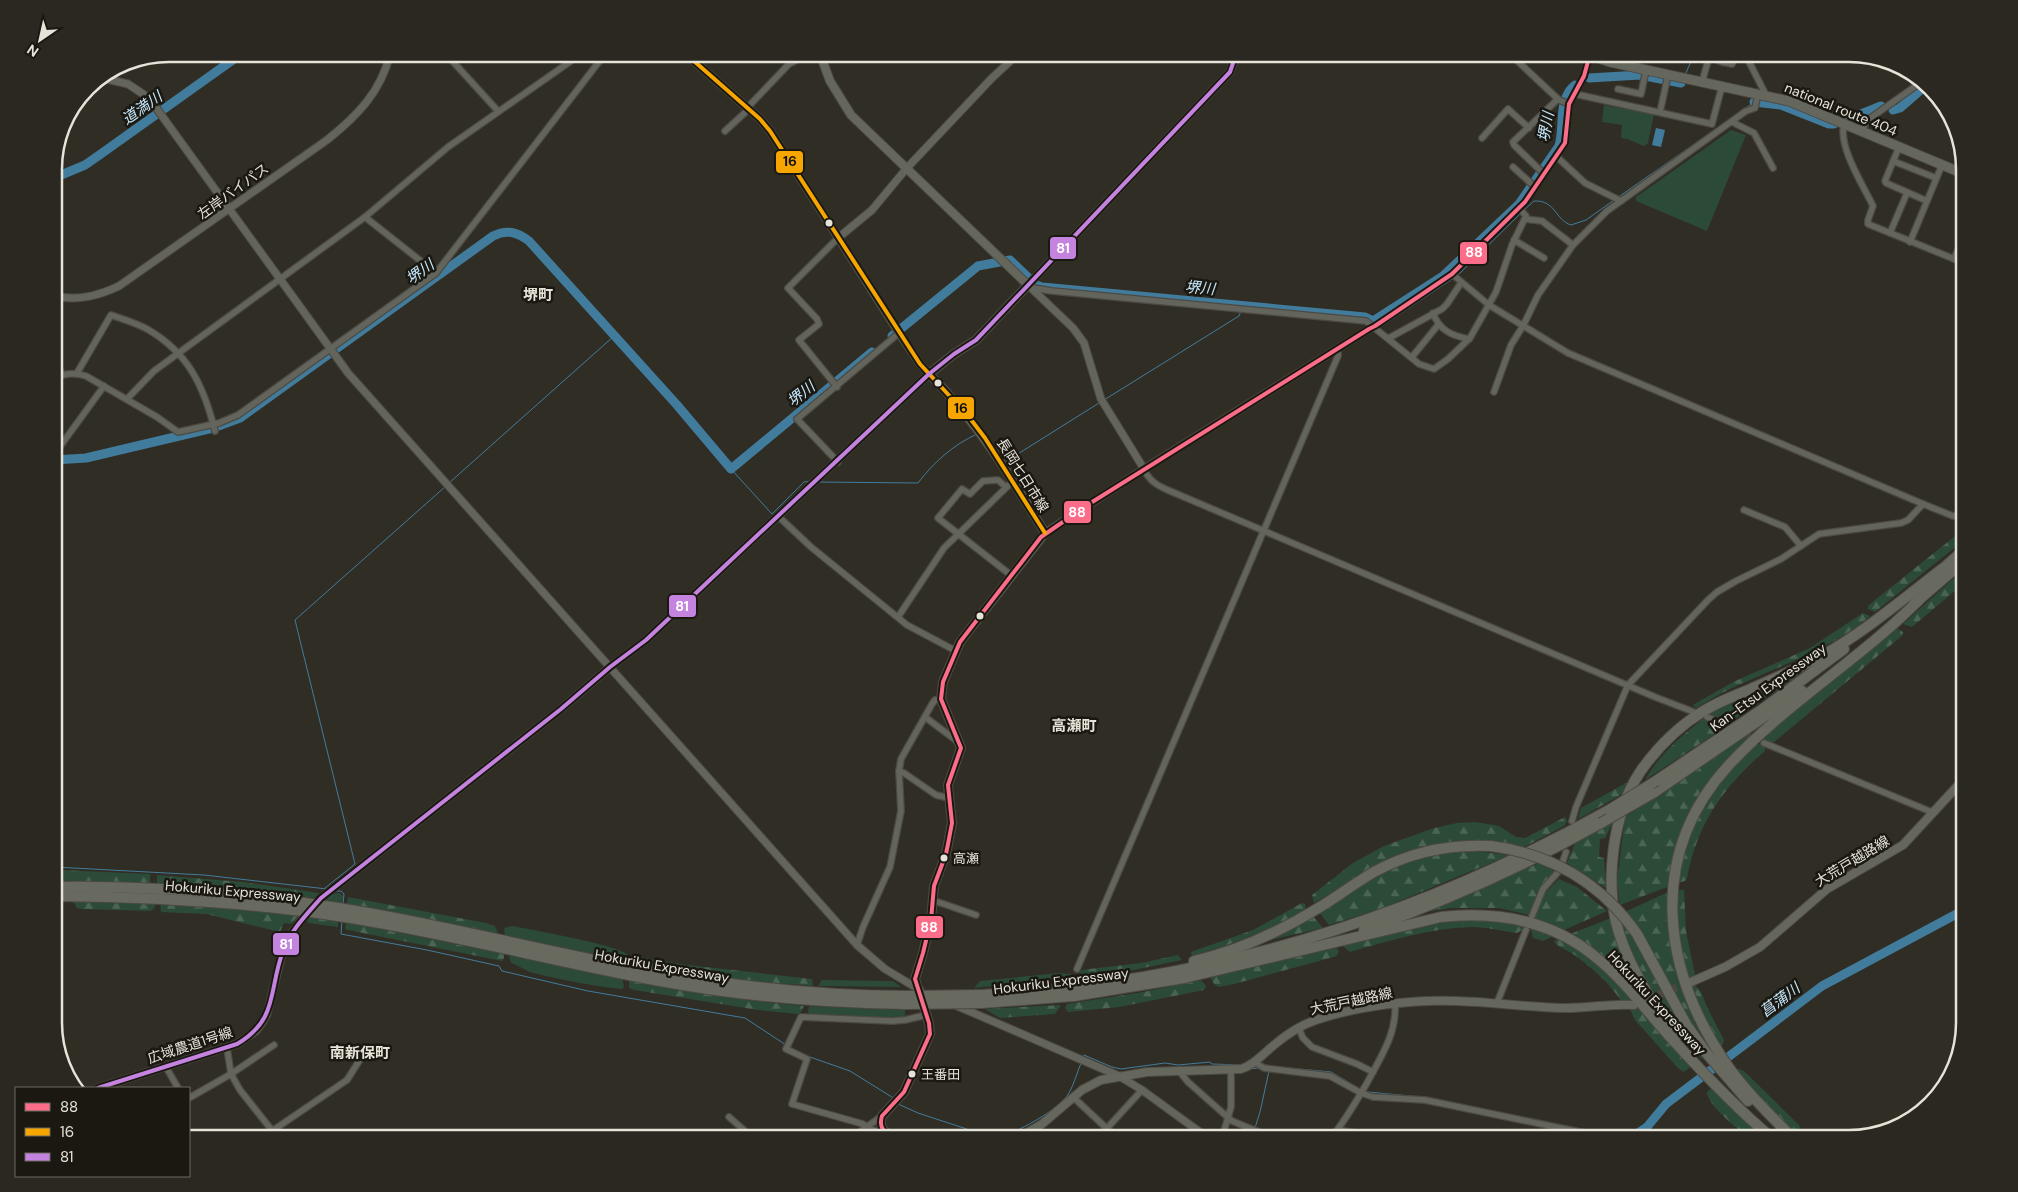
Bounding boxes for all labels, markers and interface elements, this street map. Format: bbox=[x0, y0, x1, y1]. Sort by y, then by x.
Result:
north arrow bbox=[15, 15, 65, 65]
text: N bbox=[23, 40, 42, 61]
street label: national route 404 bbox=[1782, 78, 1900, 140]
water label: 道満川 bbox=[118, 86, 168, 129]
water label: 堺川 bbox=[1534, 109, 1559, 144]
line badge: 16 bbox=[775, 150, 804, 174]
text: 16 bbox=[783, 152, 797, 170]
street label: 左岸バイパス bbox=[194, 159, 272, 223]
unlabelled marker bbox=[824, 218, 834, 228]
line badge: 81 bbox=[1049, 236, 1077, 260]
text: 81 bbox=[1056, 239, 1070, 257]
line badge: 88 bbox=[1459, 241, 1488, 265]
text: 88 bbox=[1465, 243, 1483, 261]
water label: 堺川 bbox=[402, 254, 440, 289]
water label: 堺川 bbox=[1184, 277, 1218, 299]
district label: 堺町 bbox=[523, 285, 553, 305]
water label: 堺川 bbox=[783, 376, 820, 411]
unlabelled marker bbox=[933, 378, 943, 388]
line badge: 16 bbox=[947, 396, 975, 420]
text: 16 bbox=[954, 399, 968, 417]
street label: 長岡七日市線 bbox=[993, 435, 1053, 515]
line badge: 88 bbox=[1063, 500, 1092, 524]
text: 88 bbox=[1068, 503, 1086, 521]
line badge: 81 bbox=[668, 594, 697, 618]
text: 81 bbox=[675, 597, 689, 615]
unlabelled marker bbox=[975, 611, 985, 621]
street label: Kan-Etsu Expressway bbox=[1706, 639, 1830, 735]
district label: 高瀬町 bbox=[1051, 716, 1097, 736]
street label: 大荒戸越路線 bbox=[1811, 832, 1893, 890]
place label: 高瀬 bbox=[953, 850, 979, 867]
marker: 高瀬 bbox=[939, 853, 949, 863]
street label: Hokuriku Expressway bbox=[164, 876, 302, 906]
line badge: 88 bbox=[915, 915, 944, 939]
text: 88 bbox=[920, 918, 938, 936]
line badge: 81 bbox=[272, 932, 300, 956]
text: 81 bbox=[279, 935, 293, 953]
street label: Hokuriku Expressway bbox=[593, 945, 731, 987]
street label: Hokuriku Expressway bbox=[1604, 947, 1710, 1059]
street label: Hokuriku Expressway bbox=[992, 964, 1130, 998]
water label: 菖蒲川 bbox=[1756, 977, 1806, 1022]
street label: 大荒戸越路線 bbox=[1308, 983, 1394, 1019]
street label: 広域農道1号線 bbox=[145, 1023, 235, 1067]
district label: 南新保町 bbox=[330, 1043, 390, 1063]
place label: 王番田 bbox=[921, 1066, 960, 1083]
marker: 王番田 bbox=[907, 1069, 917, 1079]
legend bbox=[15, 1087, 190, 1177]
text: 88 bbox=[60, 1097, 78, 1117]
text: 16 bbox=[60, 1122, 74, 1142]
text: 81 bbox=[60, 1147, 74, 1167]

